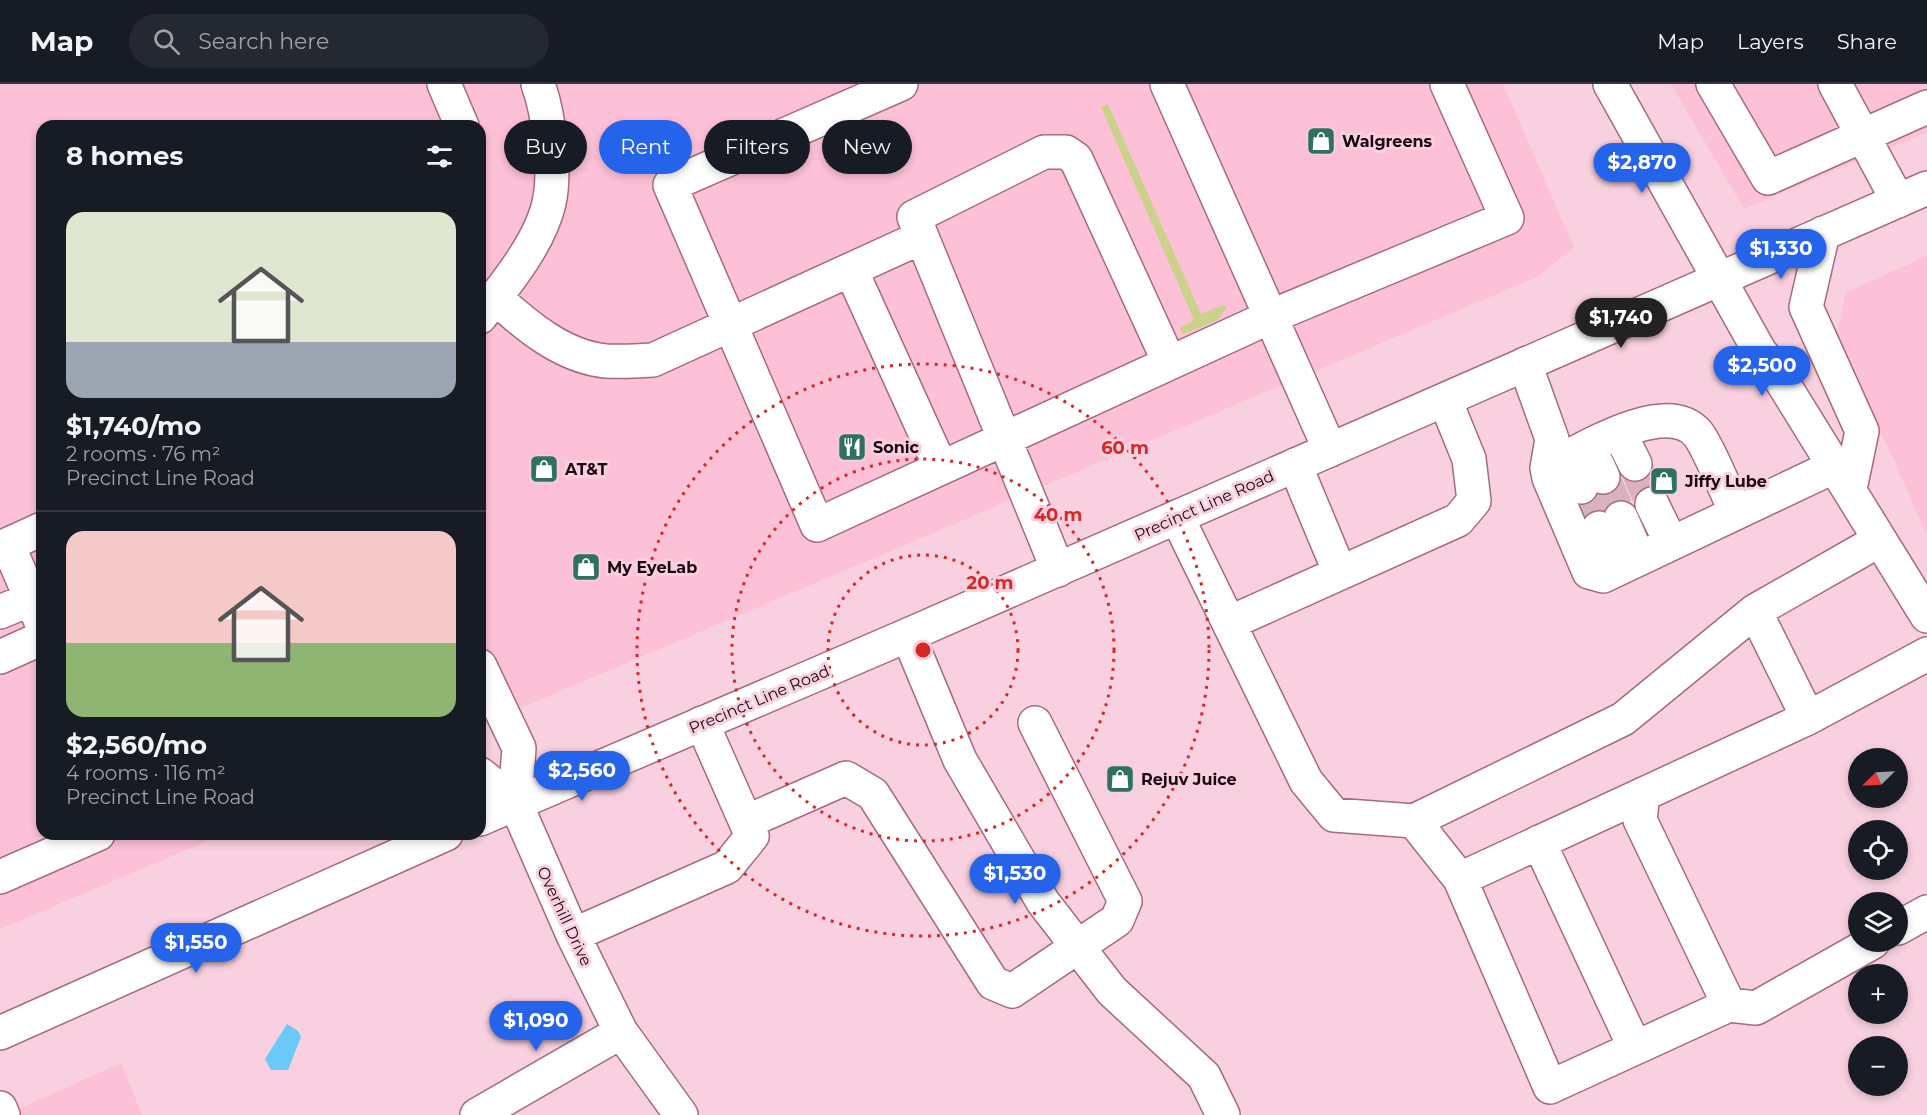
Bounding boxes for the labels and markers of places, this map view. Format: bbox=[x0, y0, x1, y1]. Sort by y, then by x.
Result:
shop icon: Walgreens bbox=[1305, 125, 1337, 157]
place label: Walgreens bbox=[1342, 132, 1433, 151]
pin: $2,870 bbox=[1593, 143, 1691, 194]
pin: $1,330 bbox=[1732, 229, 1830, 280]
pin: $1,740 bbox=[1572, 298, 1670, 349]
pin: $2,500 bbox=[1713, 346, 1811, 397]
restaurant icon: Sonic bbox=[836, 431, 868, 463]
place label: Sonic bbox=[873, 438, 920, 457]
shop icon: AT&T bbox=[528, 453, 560, 485]
place label: AT&T bbox=[564, 460, 607, 479]
shop icon: Jiffy Lube bbox=[1648, 465, 1680, 497]
place label: Jiffy Lube bbox=[1684, 472, 1767, 491]
shop icon: My EyeLab bbox=[570, 551, 602, 583]
place label: My EyeLab bbox=[607, 558, 697, 577]
centre of rings bbox=[913, 640, 933, 660]
pin: $2,560 bbox=[533, 751, 631, 802]
shop icon: Rejuv Juice bbox=[1104, 763, 1136, 795]
place label: Rejuv Juice bbox=[1141, 770, 1237, 789]
pin: $1,530 bbox=[966, 854, 1064, 905]
pin: $1,550 bbox=[147, 923, 245, 974]
pin: $1,090 bbox=[487, 1001, 585, 1052]

